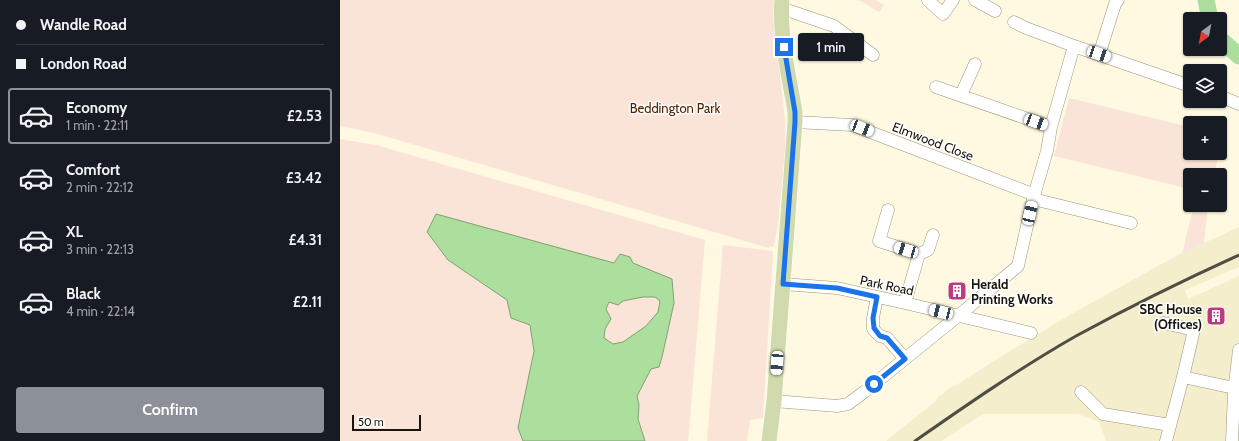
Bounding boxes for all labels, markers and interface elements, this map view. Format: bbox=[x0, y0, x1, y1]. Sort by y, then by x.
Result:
north arrow bbox=[1183, 12, 1227, 56]
map controls bbox=[1183, 12, 1227, 212]
text: Wandle Road bbox=[40, 16, 127, 34]
callout: 1 min bbox=[798, 33, 864, 61]
route end bbox=[775, 38, 793, 56]
text: 1 min bbox=[816, 39, 846, 55]
car bbox=[1086, 44, 1112, 64]
text: London Road bbox=[40, 55, 127, 73]
button: layers bbox=[1183, 64, 1227, 108]
icon: car bbox=[18, 98, 54, 134]
text: Economy bbox=[66, 99, 127, 117]
park label: Beddington Park bbox=[630, 100, 720, 116]
text: £2.53 bbox=[287, 107, 322, 125]
car bbox=[1023, 112, 1049, 132]
button: + bbox=[1183, 116, 1227, 160]
text: 1 min · 22:11 bbox=[66, 117, 128, 133]
car bbox=[849, 118, 875, 138]
street label: Elmwood Close bbox=[890, 118, 976, 164]
icon: car bbox=[18, 160, 54, 196]
text: Comfort bbox=[66, 161, 120, 179]
button: − bbox=[1183, 168, 1227, 212]
text: £3.42 bbox=[286, 169, 322, 187]
text: 2 min · 22:12 bbox=[66, 179, 133, 195]
car bbox=[1021, 200, 1039, 226]
icon: car bbox=[18, 222, 54, 258]
text: XL bbox=[66, 223, 83, 241]
text: £4.31 bbox=[289, 231, 322, 249]
text: 3 min · 22:13 bbox=[66, 241, 134, 257]
car bbox=[893, 241, 919, 259]
street label: Park Road bbox=[859, 272, 915, 298]
place label: Herald Printing Works bbox=[971, 276, 1053, 307]
building icon: Herald Printing Works bbox=[946, 280, 968, 302]
icon: car bbox=[18, 284, 54, 320]
text: Black bbox=[66, 285, 101, 303]
text: £2.11 bbox=[293, 293, 322, 311]
place label: SBC House (Offices) bbox=[1139, 301, 1202, 332]
text: 4 min · 22:14 bbox=[66, 303, 135, 319]
car bbox=[928, 303, 954, 321]
building icon: SBC House (Offices) bbox=[1205, 305, 1227, 327]
car bbox=[770, 351, 784, 375]
route start bbox=[865, 375, 883, 393]
button: Confirm bbox=[16, 387, 324, 433]
scale bar bbox=[352, 413, 421, 432]
text: 50 m bbox=[358, 415, 384, 429]

